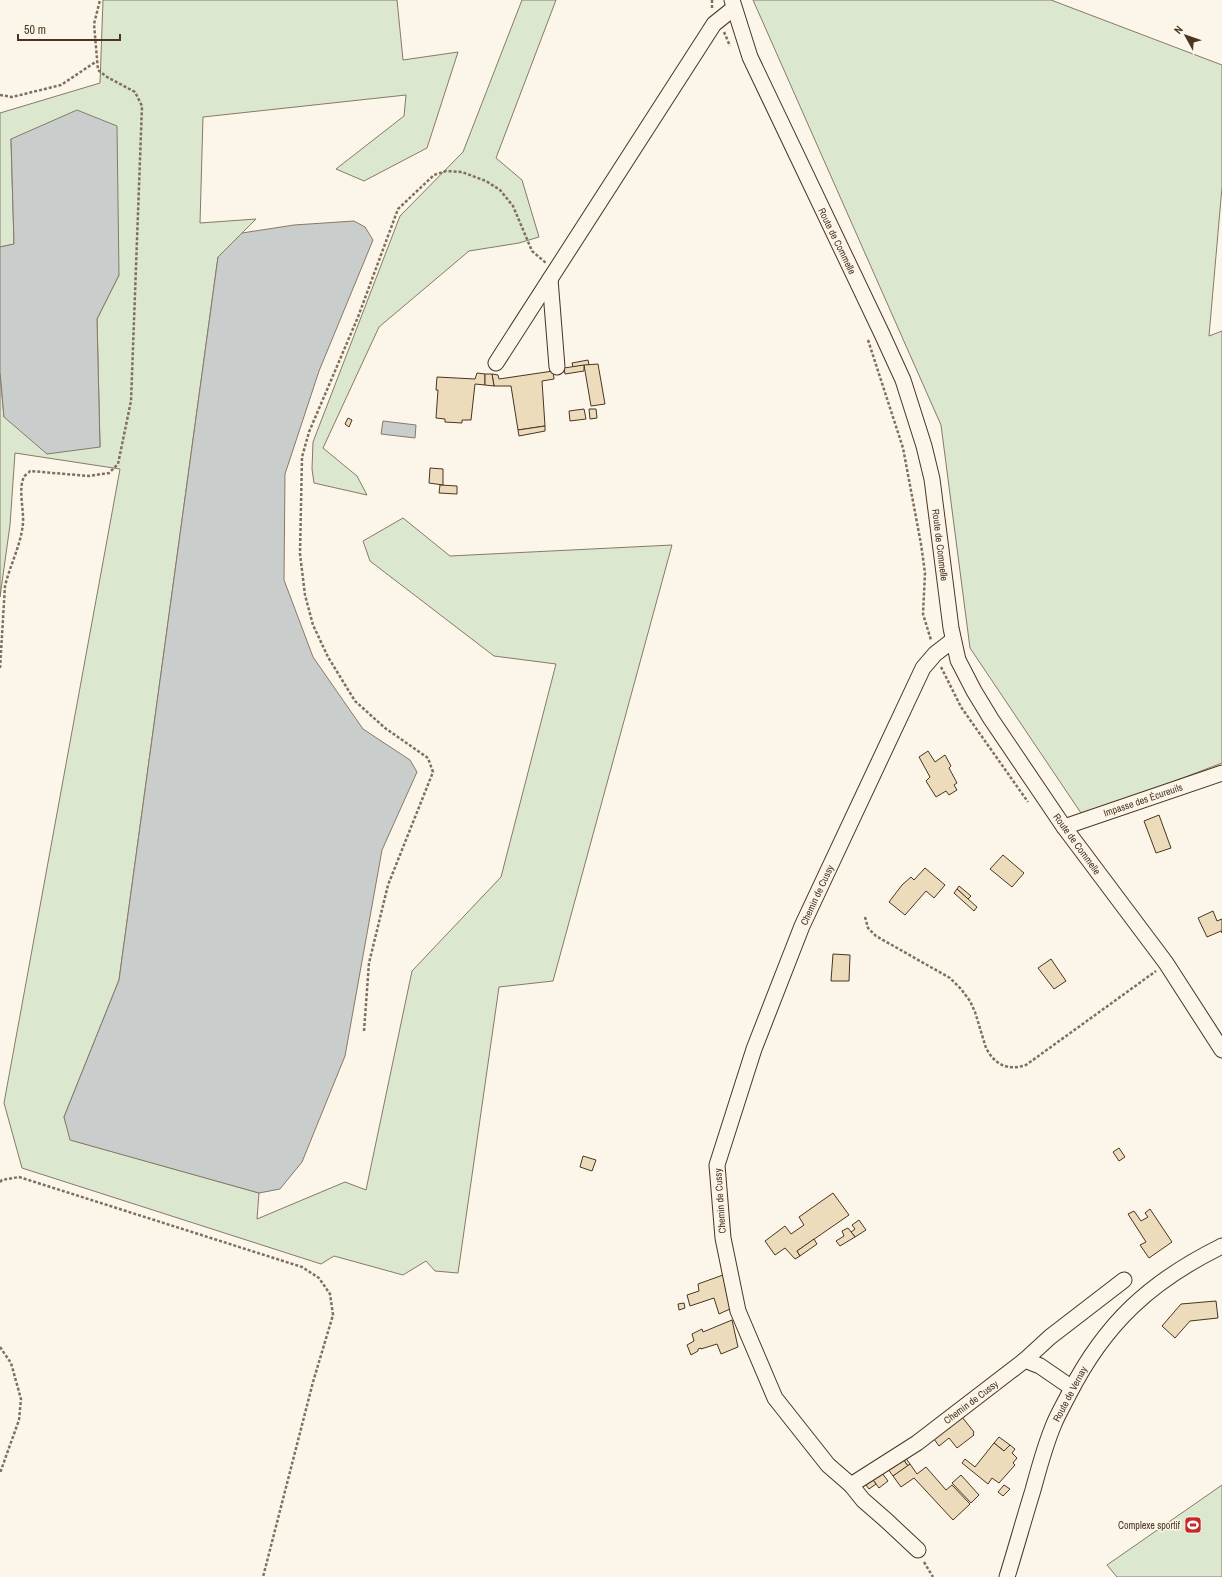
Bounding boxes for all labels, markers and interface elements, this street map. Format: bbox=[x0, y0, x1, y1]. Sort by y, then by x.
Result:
scale bar bbox=[18, 16, 120, 42]
north arrow bbox=[1166, 16, 1206, 56]
text: 50 m bbox=[24, 22, 46, 38]
text: N bbox=[1171, 23, 1186, 37]
street label: Route de Commelle bbox=[815, 206, 859, 277]
street label: Route de Commelle bbox=[929, 508, 951, 582]
street label: Impasse des Écureuils bbox=[1102, 780, 1184, 820]
street label: Route de Commelle bbox=[1050, 811, 1104, 877]
street label: Chemin de Cussy bbox=[797, 862, 837, 927]
street label: Chemin de Cussy bbox=[711, 1167, 729, 1234]
street label: Route de Vernay bbox=[1050, 1363, 1091, 1424]
street label: Chemin de Cussy bbox=[941, 1377, 1002, 1427]
sports icon: Complexe sportif bbox=[1183, 1515, 1203, 1535]
place label: Complexe sportif bbox=[1118, 1519, 1181, 1532]

